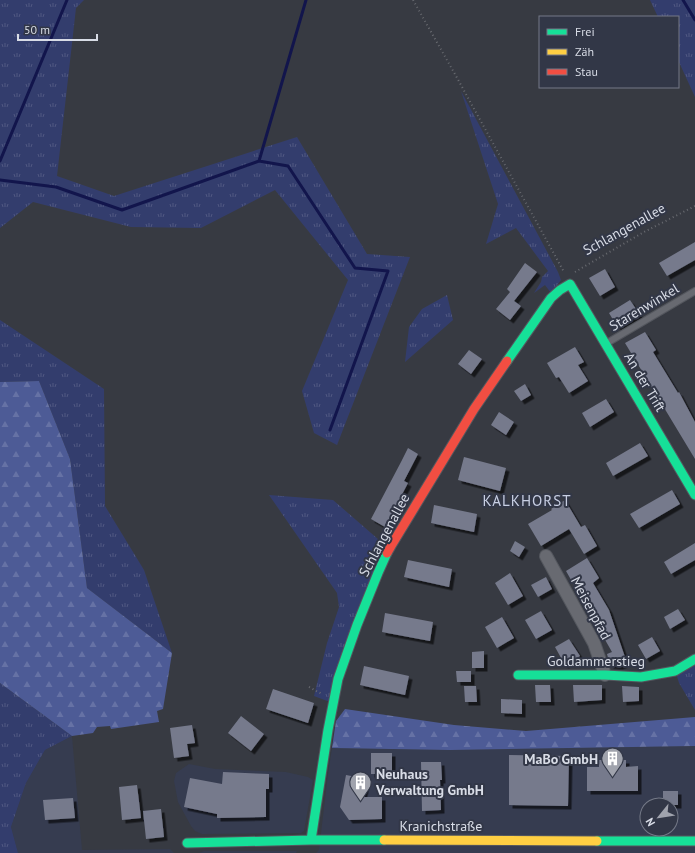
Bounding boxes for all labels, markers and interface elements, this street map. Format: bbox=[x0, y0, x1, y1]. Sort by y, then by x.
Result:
scale bar bbox=[18, 16, 97, 42]
legend bbox=[539, 16, 679, 88]
text: 50 m bbox=[24, 22, 50, 37]
text: Frei bbox=[575, 24, 595, 39]
text: Zäh bbox=[575, 44, 594, 59]
text: Stau bbox=[575, 64, 598, 79]
street label: Schlangenallee bbox=[580, 199, 668, 259]
street label: Starenwinkel bbox=[606, 279, 682, 335]
street label: An der Trift bbox=[620, 349, 670, 415]
street label: Schlangenallee bbox=[355, 490, 413, 580]
district label: KALKHORST bbox=[483, 491, 571, 510]
street label: Meisenpfad bbox=[567, 573, 615, 643]
street label: Goldammerstieg bbox=[547, 652, 645, 670]
building icon: MaBo GmbH bbox=[600, 746, 626, 779]
place label: MaBo GmbH bbox=[524, 750, 598, 768]
place label: Neuhaus Verwaltung GmbH bbox=[375, 765, 484, 799]
building icon: Neuhaus Verwaltung GmbH bbox=[348, 769, 374, 802]
north arrow bbox=[639, 797, 679, 837]
text: N bbox=[642, 815, 658, 829]
street label: Kranichstraße bbox=[400, 817, 482, 835]

